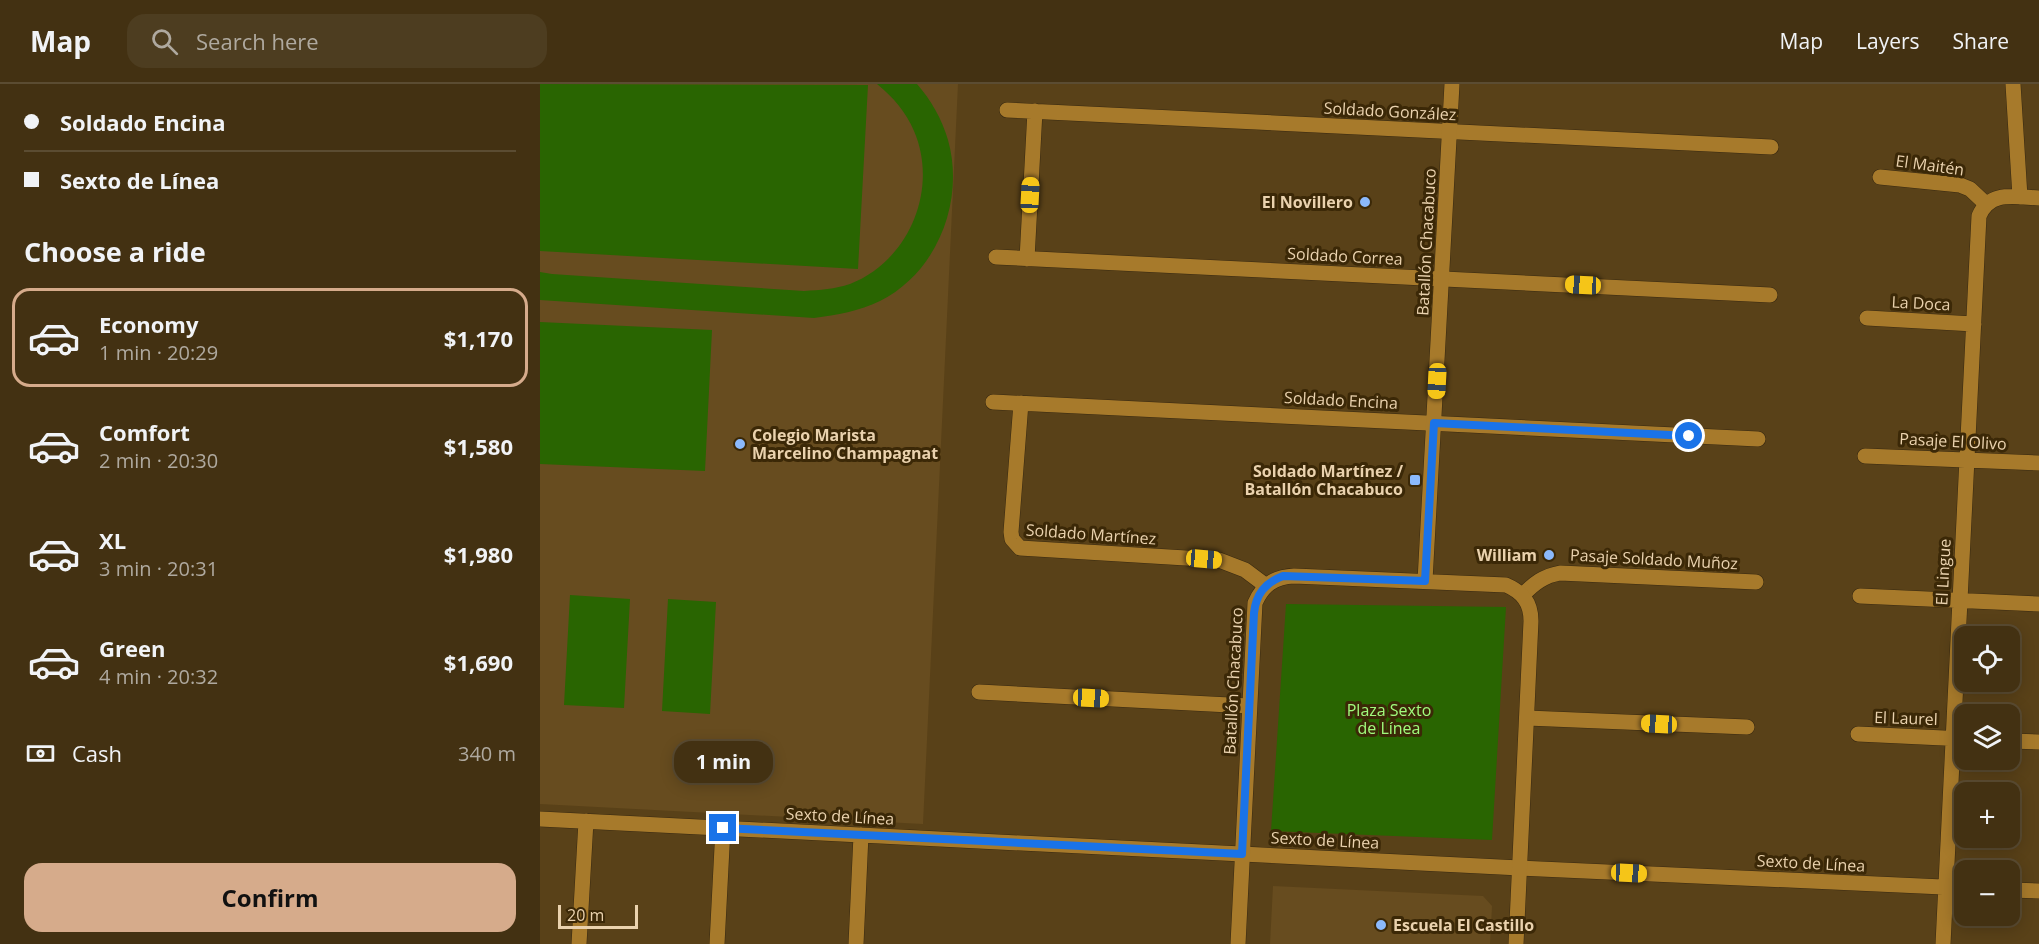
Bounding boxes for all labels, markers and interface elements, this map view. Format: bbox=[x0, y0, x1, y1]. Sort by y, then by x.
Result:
search box bbox=[127, 14, 547, 68]
text: Map bbox=[30, 22, 91, 60]
icon: search bbox=[148, 25, 181, 58]
text: Search here bbox=[196, 26, 319, 56]
text: Map bbox=[1780, 27, 1823, 55]
text: Layers bbox=[1856, 27, 1920, 55]
text: Share bbox=[1953, 27, 2009, 55]
street label: Soldado González bbox=[1323, 97, 1457, 125]
text: Soldado Encina bbox=[60, 107, 225, 137]
street label: El Maitén bbox=[1894, 149, 1966, 181]
text: Sexto de Línea bbox=[60, 165, 219, 195]
street label: Batallón Chacabuco bbox=[1411, 168, 1441, 316]
car bbox=[1020, 177, 1040, 213]
place label: El Novillero bbox=[1262, 191, 1353, 213]
marker: El Novillero bbox=[1358, 195, 1372, 209]
text: Choose a ride bbox=[24, 233, 206, 270]
street label: Soldado Correa bbox=[1287, 242, 1403, 270]
car bbox=[1565, 275, 1601, 295]
street label: La Doca bbox=[1891, 290, 1951, 316]
text: Economy bbox=[99, 309, 198, 339]
icon: car bbox=[27, 311, 81, 365]
text: $1,170 bbox=[444, 323, 513, 353]
text: 1 min · 20:29 bbox=[99, 339, 218, 366]
car bbox=[1427, 363, 1447, 399]
street label: Soldado Encina bbox=[1284, 386, 1398, 414]
text: Comfort bbox=[99, 417, 190, 447]
icon: car bbox=[27, 419, 81, 473]
route start bbox=[1675, 422, 1702, 449]
place label: Colegio Marista Marcelino Champagnat bbox=[752, 424, 938, 464]
street label: Pasaje El Olivo bbox=[1899, 427, 2007, 455]
text: $1,580 bbox=[444, 431, 513, 461]
marker: Colegio Marista Marcelino Champagnat bbox=[733, 437, 747, 451]
text: 2 min · 20:30 bbox=[99, 447, 218, 474]
place label: Soldado Martínez / Batallón Chacabuco bbox=[1245, 460, 1403, 500]
marker: Soldado Martínez / Batallón Chacabuco bbox=[1408, 473, 1422, 487]
street label: Soldado Martínez bbox=[1025, 518, 1157, 550]
text: XL bbox=[99, 525, 126, 555]
icon: car bbox=[27, 527, 81, 581]
street label: El Lingue bbox=[1930, 538, 1956, 606]
text: $1,980 bbox=[444, 539, 513, 569]
place label: William bbox=[1477, 544, 1537, 566]
street label: Pasaje Soldado Muñoz bbox=[1570, 544, 1738, 574]
car bbox=[1185, 548, 1223, 570]
marker: William bbox=[1542, 548, 1556, 562]
text: 3 min · 20:31 bbox=[99, 555, 218, 582]
street label: Batallón Chacabuco bbox=[1218, 607, 1248, 755]
map controls bbox=[1954, 626, 2020, 926]
button: locate bbox=[1954, 626, 2020, 692]
text: Green bbox=[99, 633, 165, 663]
icon: car bbox=[27, 635, 81, 689]
text: $1,690 bbox=[444, 647, 513, 677]
text: 4 min · 20:32 bbox=[99, 663, 218, 690]
car bbox=[1073, 688, 1109, 708]
park label: Plaza Sexto de Línea bbox=[1347, 699, 1431, 739]
button: layers bbox=[1954, 704, 2020, 770]
street label: El Laurel bbox=[1874, 706, 1938, 730]
car bbox=[1641, 714, 1677, 734]
icon: cash bbox=[24, 737, 57, 770]
text: Cash bbox=[72, 738, 122, 768]
text: 340 m bbox=[458, 740, 516, 767]
callout: 1 min bbox=[674, 741, 772, 783]
text: 1 min bbox=[696, 748, 751, 775]
button: + bbox=[1954, 782, 2020, 848]
street label: Sexto de Línea bbox=[785, 802, 895, 830]
route end bbox=[709, 814, 736, 841]
street label: Sexto de Línea bbox=[1270, 826, 1380, 854]
street label: Sexto de Línea bbox=[1756, 849, 1866, 877]
button: − bbox=[1954, 860, 2020, 926]
button: Confirm bbox=[24, 863, 516, 932]
car bbox=[1611, 863, 1647, 883]
scale bar bbox=[558, 902, 638, 930]
text: 20 m bbox=[567, 904, 604, 926]
place label: Escuela El Castillo bbox=[1393, 914, 1534, 936]
marker: Escuela El Castillo bbox=[1374, 918, 1388, 932]

